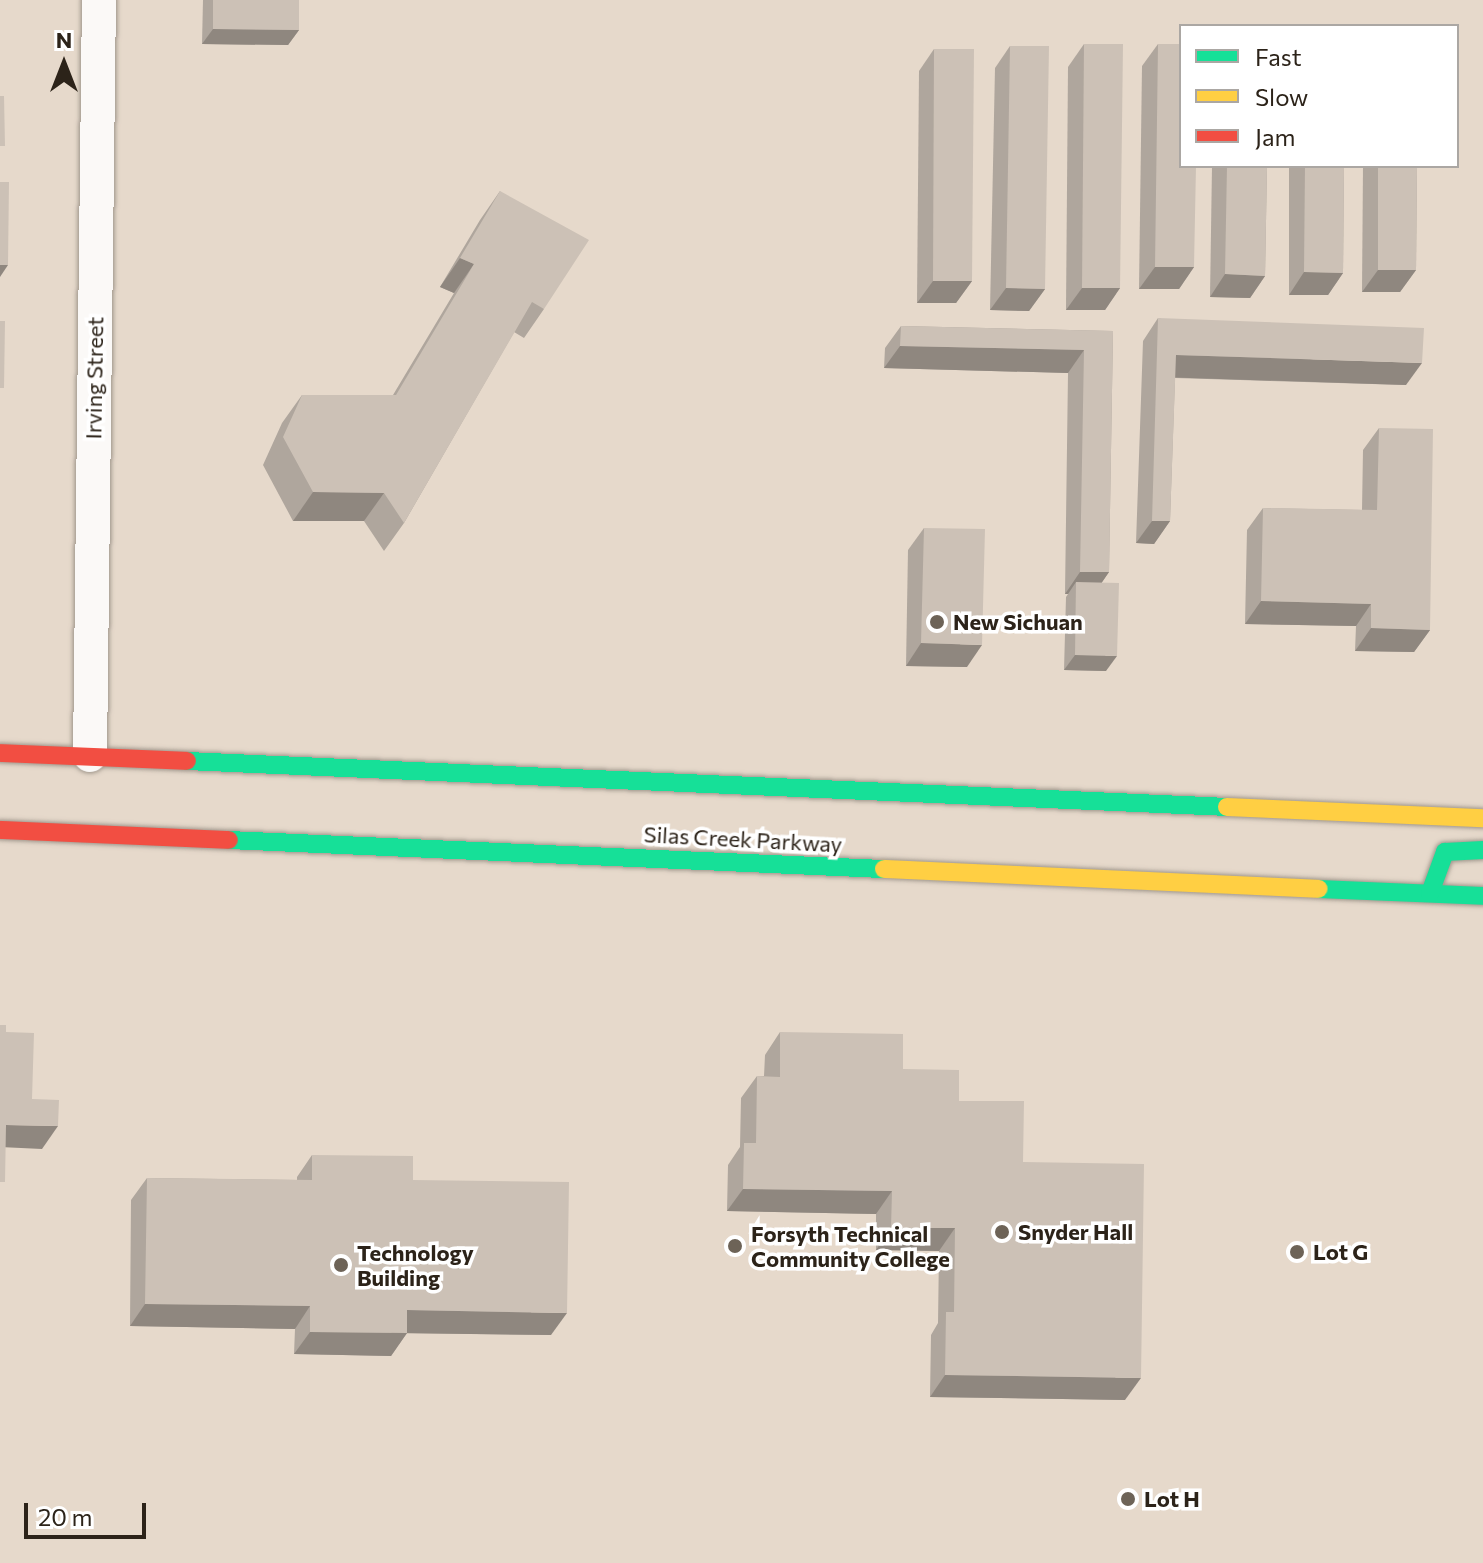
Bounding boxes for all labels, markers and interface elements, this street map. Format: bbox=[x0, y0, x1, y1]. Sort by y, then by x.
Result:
north arrow bbox=[24, 24, 104, 104]
legend bbox=[1179, 24, 1459, 168]
text: N bbox=[56, 26, 72, 53]
text: Fast bbox=[1255, 42, 1302, 71]
text: Slow bbox=[1255, 82, 1308, 111]
text: Jam bbox=[1255, 122, 1295, 151]
street label: Irving Street bbox=[80, 316, 108, 440]
place label: New Sichuan bbox=[953, 609, 1083, 635]
marker: New Sichuan bbox=[928, 613, 946, 631]
street label: Silas Creek Parkway bbox=[643, 821, 843, 857]
place label: Snyder Hall bbox=[1018, 1219, 1133, 1245]
place label: Forsyth Technical Community College bbox=[751, 1220, 950, 1272]
marker: Snyder Hall bbox=[993, 1223, 1011, 1241]
marker: Forsyth Technical Community College bbox=[726, 1237, 744, 1255]
place label: Technology Building bbox=[357, 1239, 474, 1290]
place label: Lot G bbox=[1313, 1239, 1368, 1265]
marker: Lot G bbox=[1288, 1243, 1306, 1261]
marker: Technology Building bbox=[332, 1256, 350, 1274]
place label: Lot H bbox=[1144, 1486, 1200, 1512]
scale bar bbox=[28, 1487, 150, 1537]
marker: Lot H bbox=[1119, 1490, 1137, 1508]
text: 20 m bbox=[38, 1502, 92, 1531]

